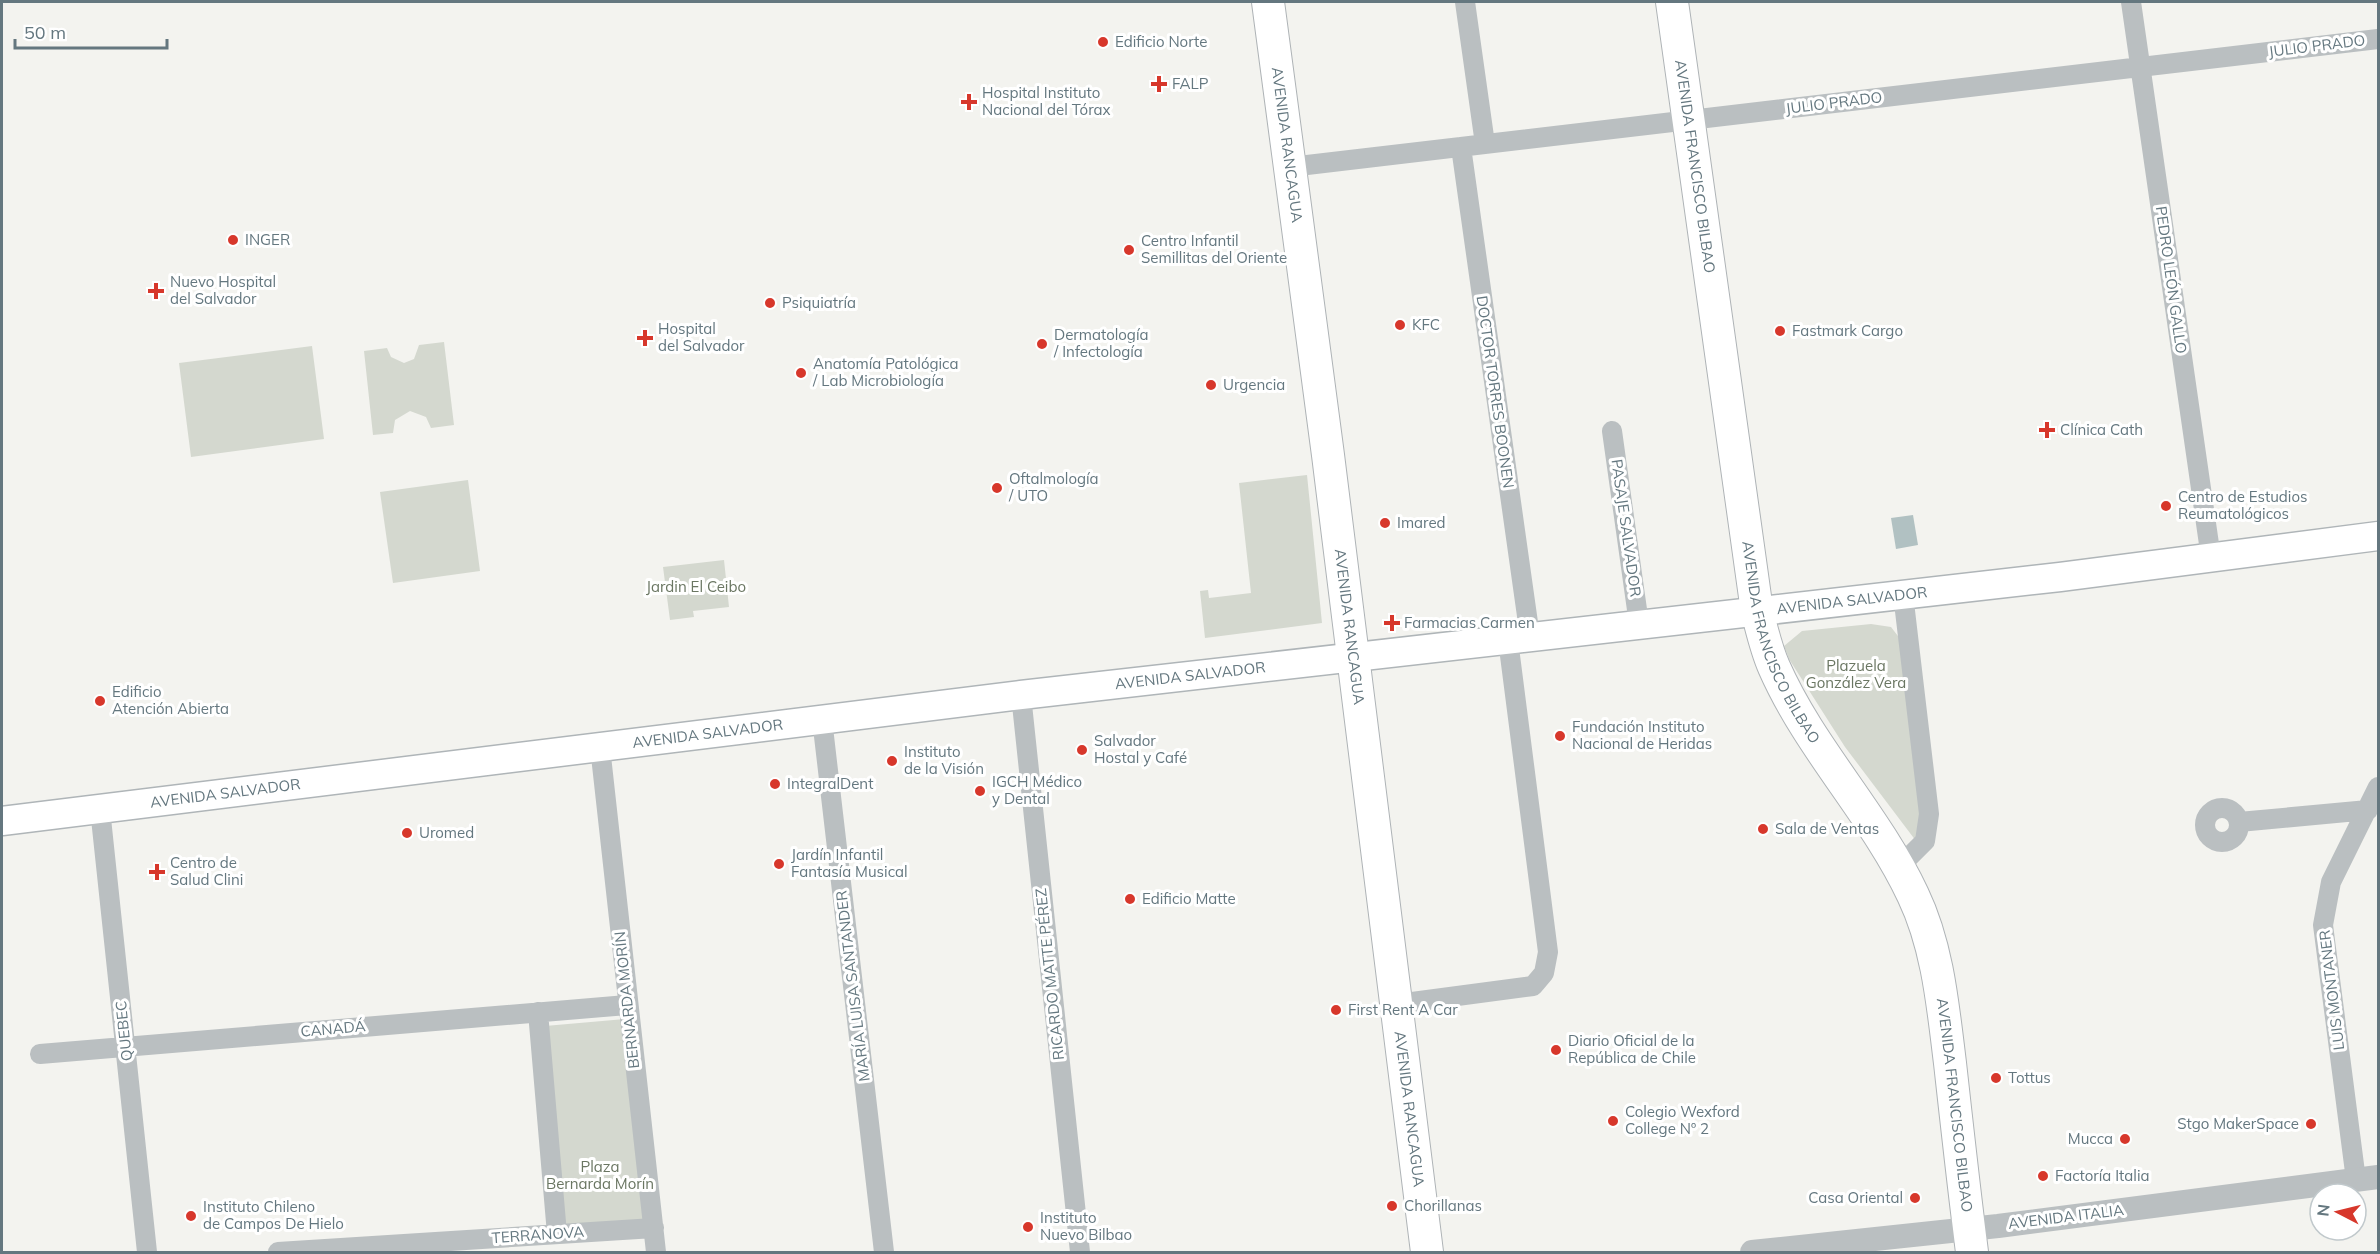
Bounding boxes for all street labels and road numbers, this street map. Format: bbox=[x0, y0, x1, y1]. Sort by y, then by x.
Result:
street label: JULIO PRADO bbox=[2268, 30, 2366, 61]
street label: AVENIDA FRANCISCO BILBAO bbox=[1671, 58, 1720, 274]
street label: AVENIDA RANCAGUA bbox=[1268, 66, 1307, 224]
street label: JULIO PRADO bbox=[1785, 87, 1883, 118]
street label: PEDRO LEÓN GALLO bbox=[2152, 205, 2191, 355]
street label: DOCTOR TORRES BOONEN bbox=[1473, 294, 1518, 490]
street label: PASAJE SALVADOR bbox=[1607, 458, 1646, 598]
street label: AVENIDA FRANCISCO BILBAO bbox=[1738, 540, 1824, 747]
street label: AVENIDA RANCAGUA bbox=[1331, 548, 1369, 706]
street label: AVENIDA SALVADOR bbox=[1775, 582, 1928, 618]
street label: AVENIDA SALVADOR bbox=[1114, 657, 1266, 693]
street label: AVENIDA SALVADOR bbox=[631, 715, 784, 752]
street label: AVENIDA SALVADOR bbox=[149, 774, 302, 812]
street label: RICARDO MATTE PÉREZ bbox=[1031, 887, 1068, 1061]
street label: MARÍA LUISA SANTANDER bbox=[831, 890, 874, 1083]
street label: LUIS MONTANER bbox=[2315, 929, 2348, 1051]
street label: BERNARDA MORÍN bbox=[610, 930, 643, 1070]
street label: AVENIDA FRANCISCO BILBAO bbox=[1933, 997, 1977, 1213]
street label: QUEBEC bbox=[111, 1000, 136, 1062]
street label: CANADÁ bbox=[300, 1016, 366, 1041]
street label: AVENIDA RANCAGUA bbox=[1391, 1030, 1429, 1188]
street label: AVENIDA ITALIA bbox=[2007, 1200, 2125, 1233]
street label: TERRANOVA bbox=[491, 1222, 585, 1247]

